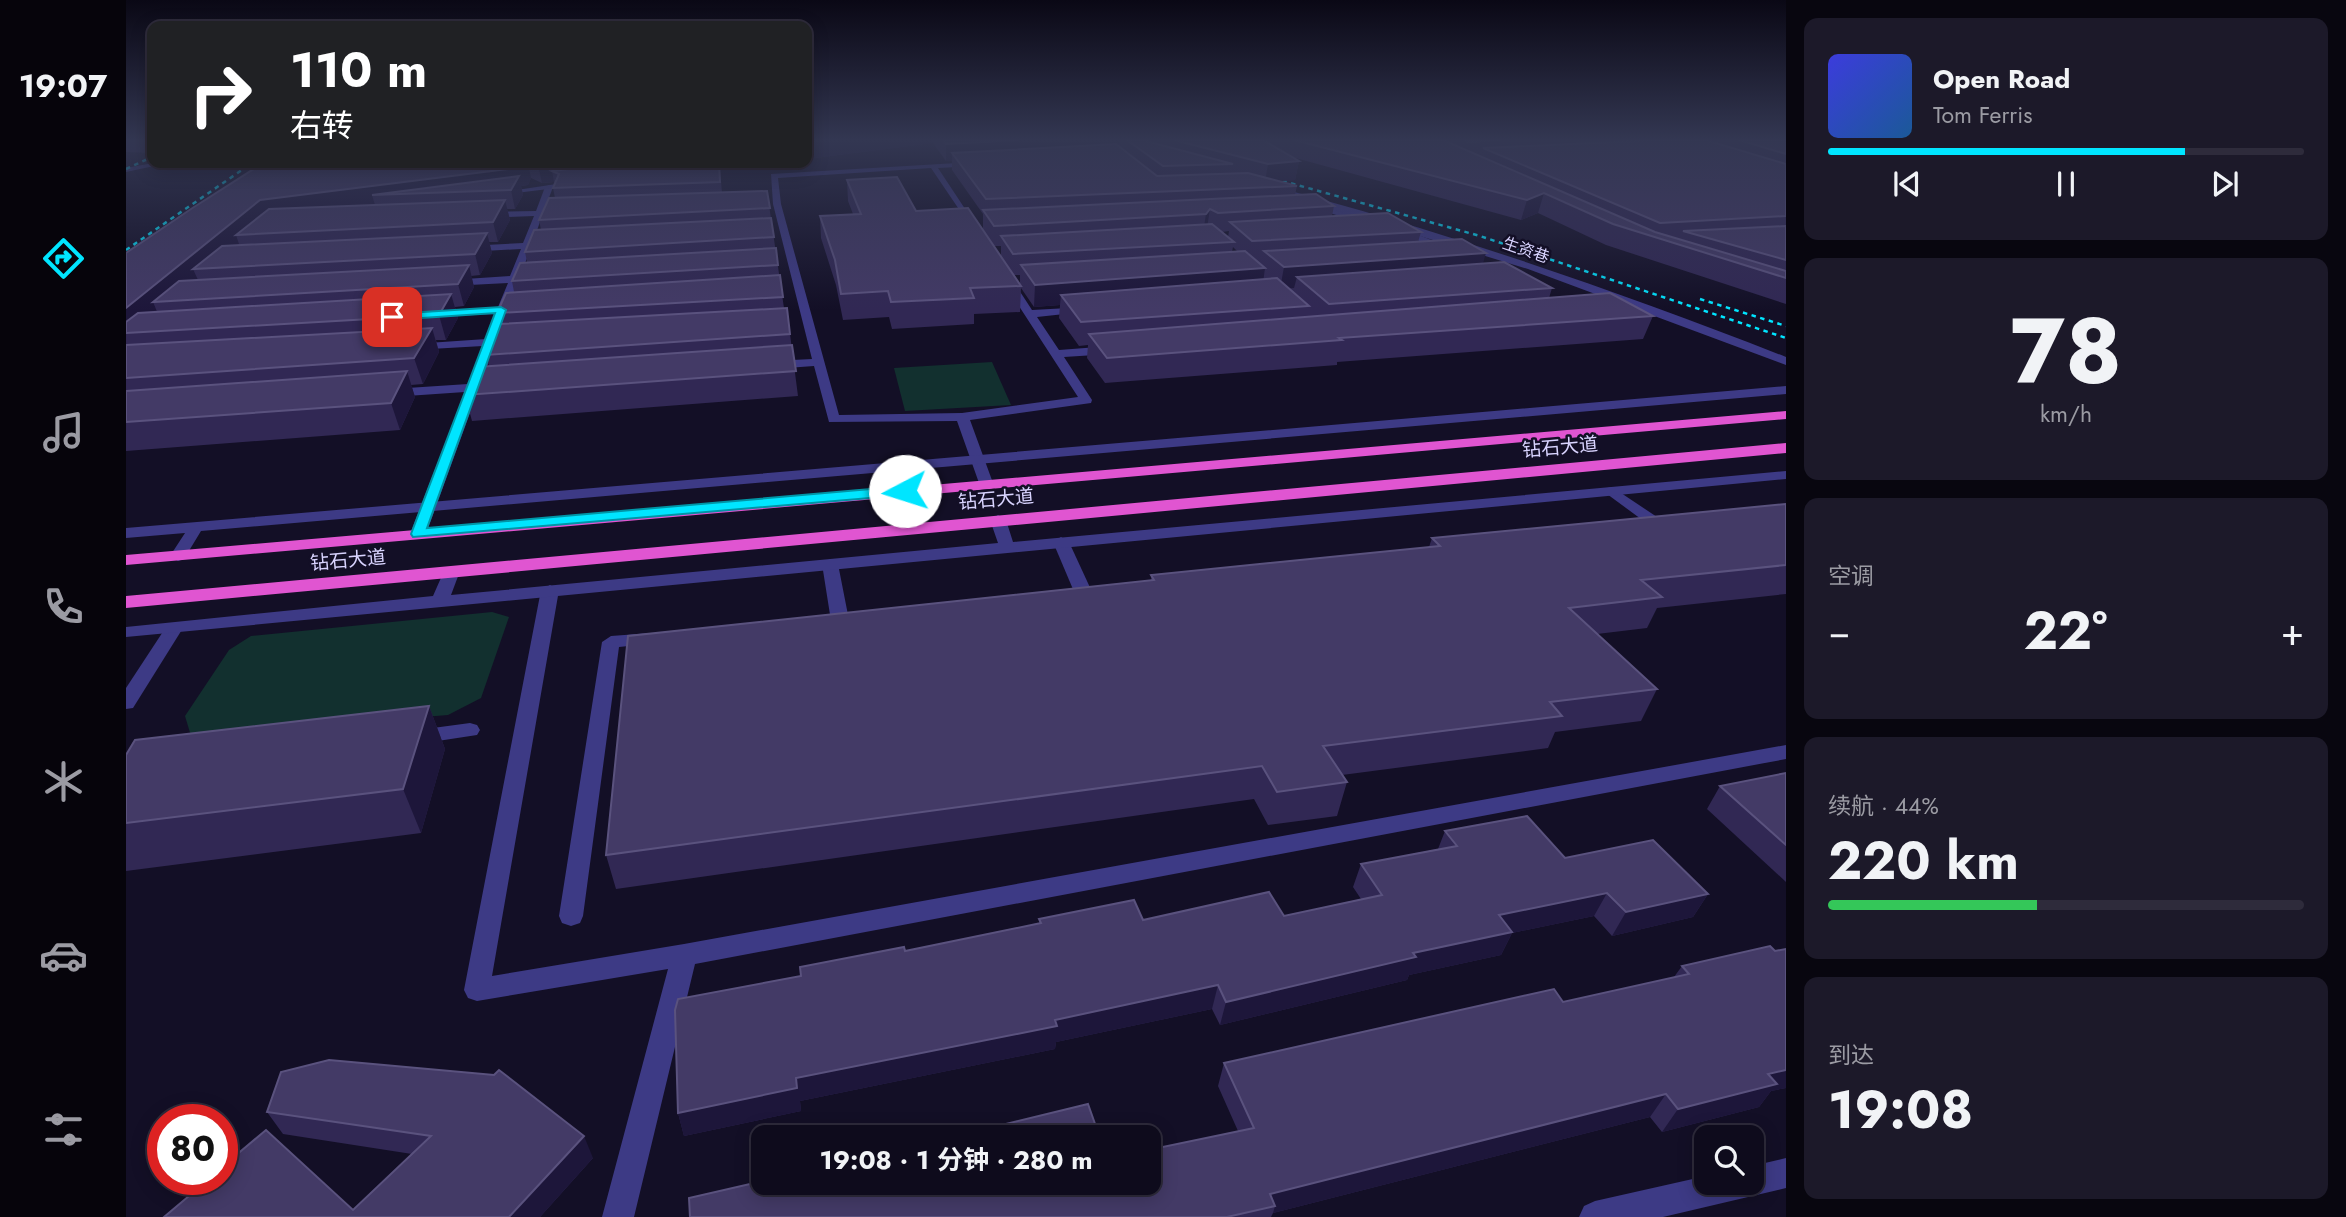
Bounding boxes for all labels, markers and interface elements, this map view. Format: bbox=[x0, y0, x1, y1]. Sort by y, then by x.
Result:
text: 110 m bbox=[290, 35, 427, 105]
icon: right bbox=[175, 49, 266, 140]
text: Open Road bbox=[1933, 60, 2070, 98]
text: 19:07 bbox=[19, 63, 107, 109]
text: Tom Ferris bbox=[1933, 98, 2032, 132]
text: 右转 bbox=[290, 103, 354, 149]
icon: previous bbox=[1888, 165, 1926, 203]
icon: pause bbox=[2047, 165, 2085, 203]
icon: next bbox=[2206, 165, 2244, 203]
street label: 生资巷 bbox=[1500, 231, 1552, 269]
icon: directions bbox=[39, 234, 88, 283]
text: 78 bbox=[2010, 286, 2122, 417]
pin bbox=[362, 287, 422, 347]
icon: arrive bbox=[373, 298, 411, 336]
text: km/h bbox=[2040, 397, 2092, 431]
icon: music bbox=[39, 408, 88, 457]
street label: 钻石大道 bbox=[1521, 430, 1599, 464]
position arrow bbox=[868, 454, 942, 528]
street label: 钻石大道 bbox=[957, 482, 1035, 516]
street label: 钻石大道 bbox=[309, 543, 387, 577]
text: 空调 bbox=[1828, 559, 1874, 593]
icon: phone bbox=[39, 582, 88, 631]
text: 22° bbox=[2024, 593, 2107, 669]
text: − bbox=[1828, 604, 1850, 659]
text: + bbox=[2281, 604, 2304, 659]
icon: climate bbox=[39, 757, 88, 806]
text: 续航 · 44% bbox=[1828, 789, 1939, 823]
text: 220 km bbox=[1828, 823, 2019, 899]
icon: car bbox=[39, 931, 88, 980]
text: 到达 bbox=[1828, 1038, 1874, 1072]
text: 19:08 bbox=[1828, 1072, 1973, 1148]
speed limit sign: 80 bbox=[147, 1104, 238, 1195]
icon: filters bbox=[39, 1105, 88, 1154]
map controls bbox=[1694, 1125, 1764, 1195]
button: search bbox=[1694, 1125, 1764, 1195]
text: 19:08 · 1 分钟 · 280 m bbox=[819, 1141, 1093, 1179]

